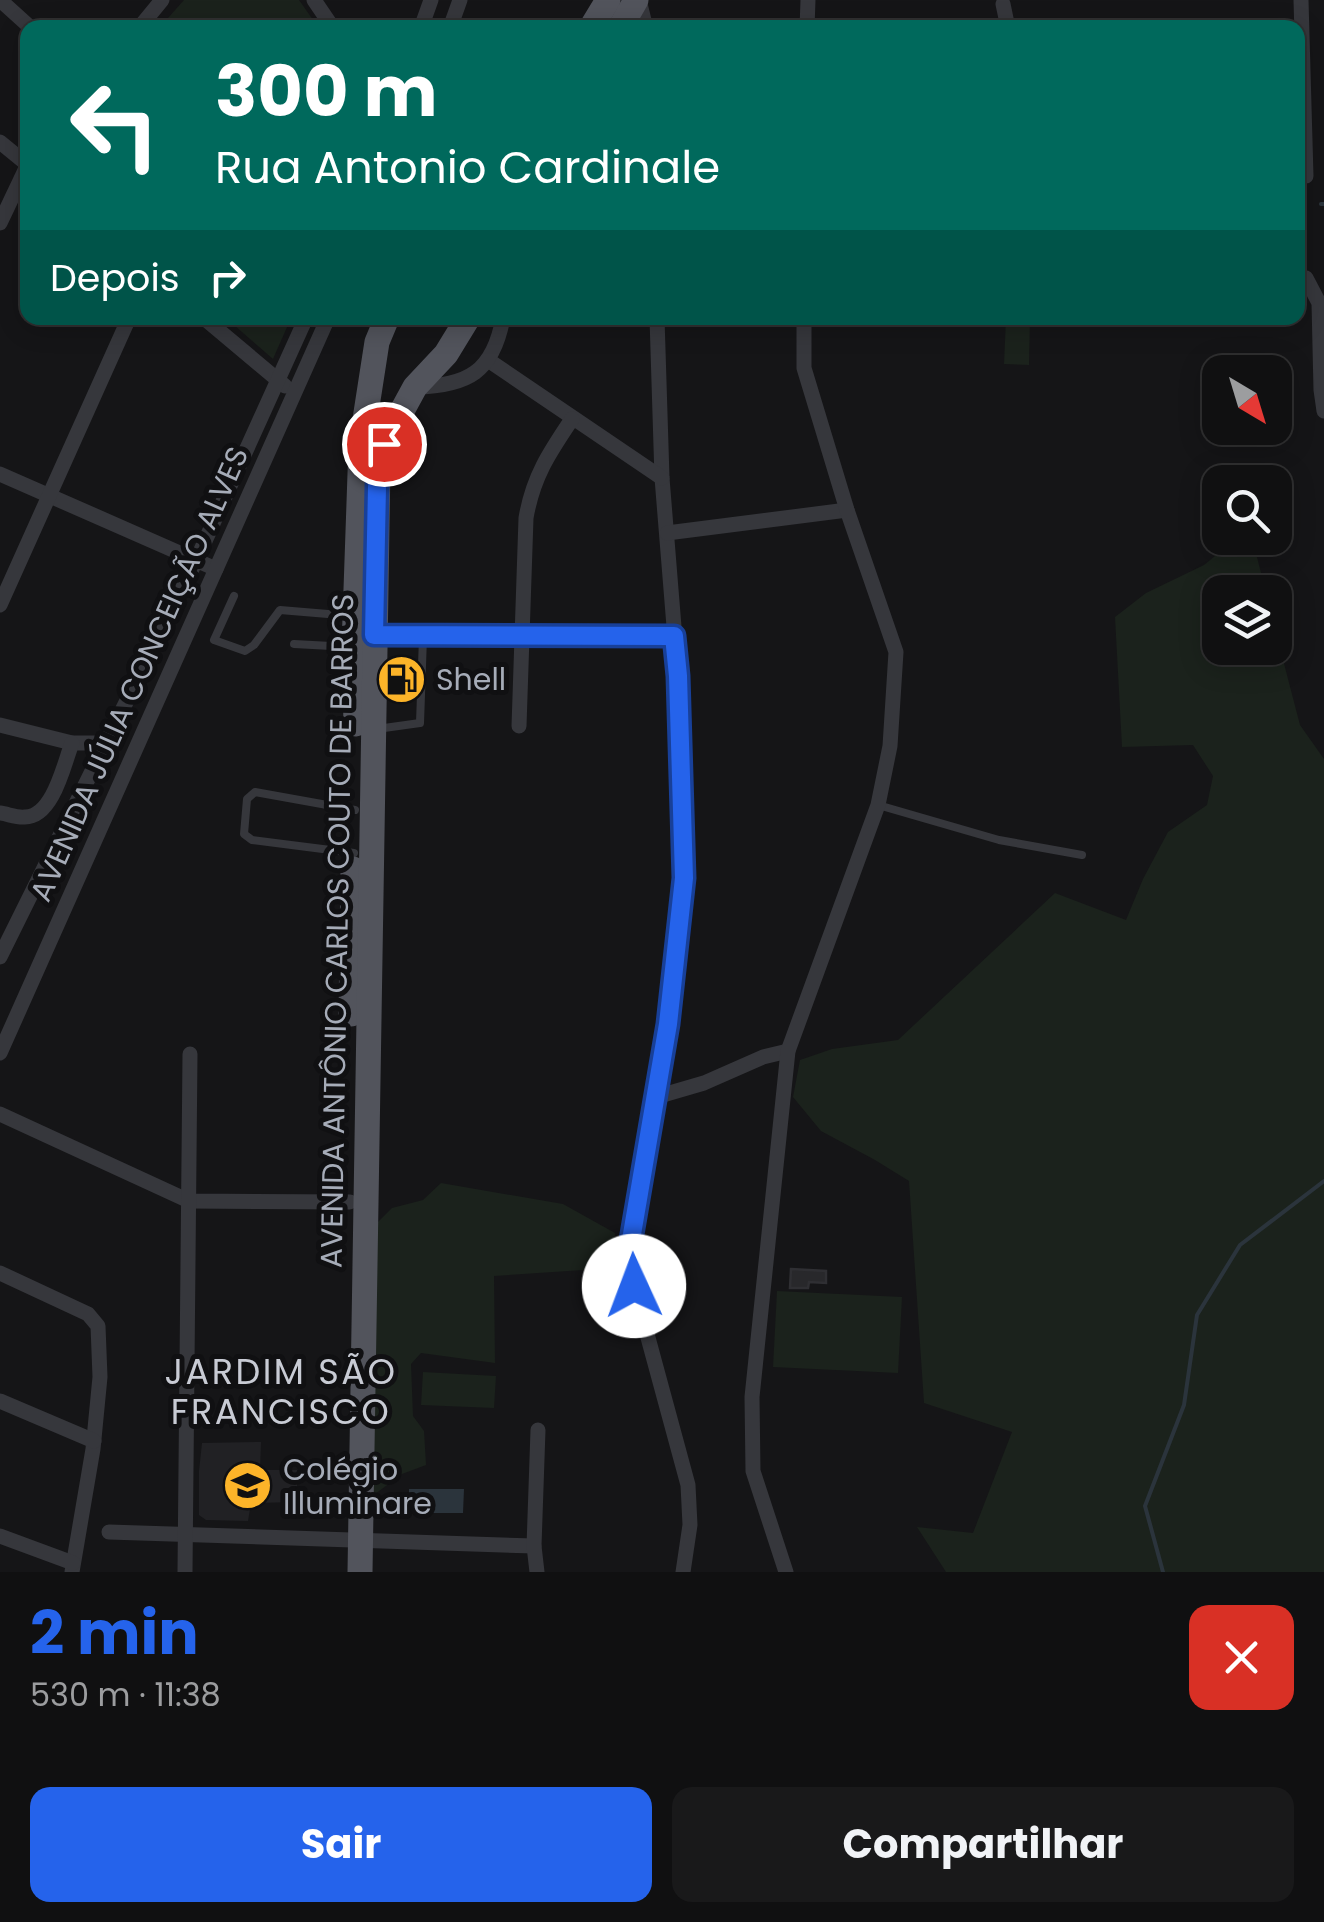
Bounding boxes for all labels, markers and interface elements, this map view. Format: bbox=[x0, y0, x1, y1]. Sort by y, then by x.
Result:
text: 300 m bbox=[215, 42, 438, 141]
icon: left bbox=[50, 60, 180, 190]
text: Rua Antonio Cardinale bbox=[215, 136, 720, 199]
icon: right bbox=[200, 250, 255, 305]
text: Depois bbox=[50, 251, 180, 304]
north arrow bbox=[1202, 355, 1292, 445]
map controls bbox=[1202, 355, 1292, 665]
pin bbox=[342, 402, 427, 487]
icon: arrive bbox=[357, 417, 412, 472]
street label: AVENIDA JÚLIA CONCEIÇÃO ALVES bbox=[19, 440, 259, 908]
button: search bbox=[1202, 465, 1292, 555]
button: layers bbox=[1202, 575, 1292, 665]
street label: AVENIDA ANTÔNIO CARLOS COUTO DE BARROS bbox=[310, 593, 364, 1269]
fuel station icon: Shell bbox=[375, 653, 427, 705]
place label: Shell bbox=[436, 658, 506, 701]
position arrow bbox=[582, 1234, 686, 1338]
district label: JARDIM SÃO FRANCISCO bbox=[165, 1347, 397, 1436]
place label: Colégio Illuminare bbox=[283, 1448, 432, 1525]
school or university icon: Colégio Illuminare bbox=[222, 1460, 274, 1512]
text: 2 min bbox=[30, 1591, 199, 1675]
button: close bbox=[1189, 1605, 1294, 1710]
text: 530 m · 11:38 bbox=[30, 1672, 221, 1717]
button: Sair bbox=[30, 1787, 652, 1902]
button: Compartilhar bbox=[672, 1787, 1294, 1902]

